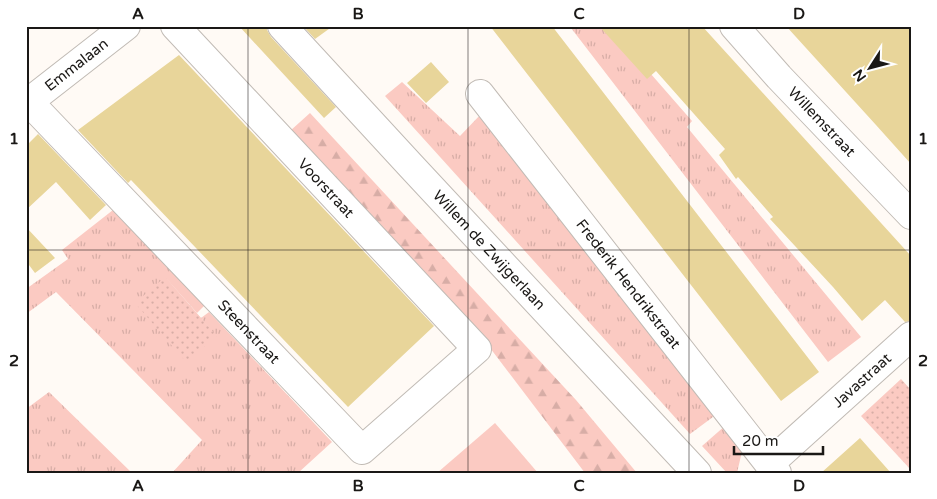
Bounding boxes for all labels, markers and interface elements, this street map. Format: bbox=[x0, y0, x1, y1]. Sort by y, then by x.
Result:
text: A bbox=[132, 4, 144, 24]
text: B bbox=[352, 4, 364, 24]
text: C bbox=[573, 4, 585, 24]
text: D bbox=[793, 4, 805, 24]
street label: Emmalaan bbox=[41, 34, 112, 95]
north arrow bbox=[844, 42, 894, 92]
text: N bbox=[850, 66, 870, 85]
street label: Willemstraat bbox=[784, 83, 860, 161]
text: 1 bbox=[9, 129, 19, 149]
text: 1 bbox=[918, 129, 928, 149]
street label: Voorstraat bbox=[294, 155, 358, 222]
street label: Willem de Zwijgerlaan bbox=[429, 186, 549, 313]
street label: Frederik Hendrikstraat bbox=[572, 216, 685, 352]
street label: Steenstraat bbox=[214, 296, 284, 368]
street label: Javastraat bbox=[829, 349, 895, 411]
text: 2 bbox=[9, 351, 19, 371]
text: 2 bbox=[918, 351, 928, 371]
scale bar bbox=[734, 424, 823, 456]
text: 20 m bbox=[742, 432, 779, 450]
text: A bbox=[132, 476, 144, 496]
text: B bbox=[352, 476, 364, 496]
text: C bbox=[573, 476, 585, 496]
text: D bbox=[793, 476, 805, 496]

